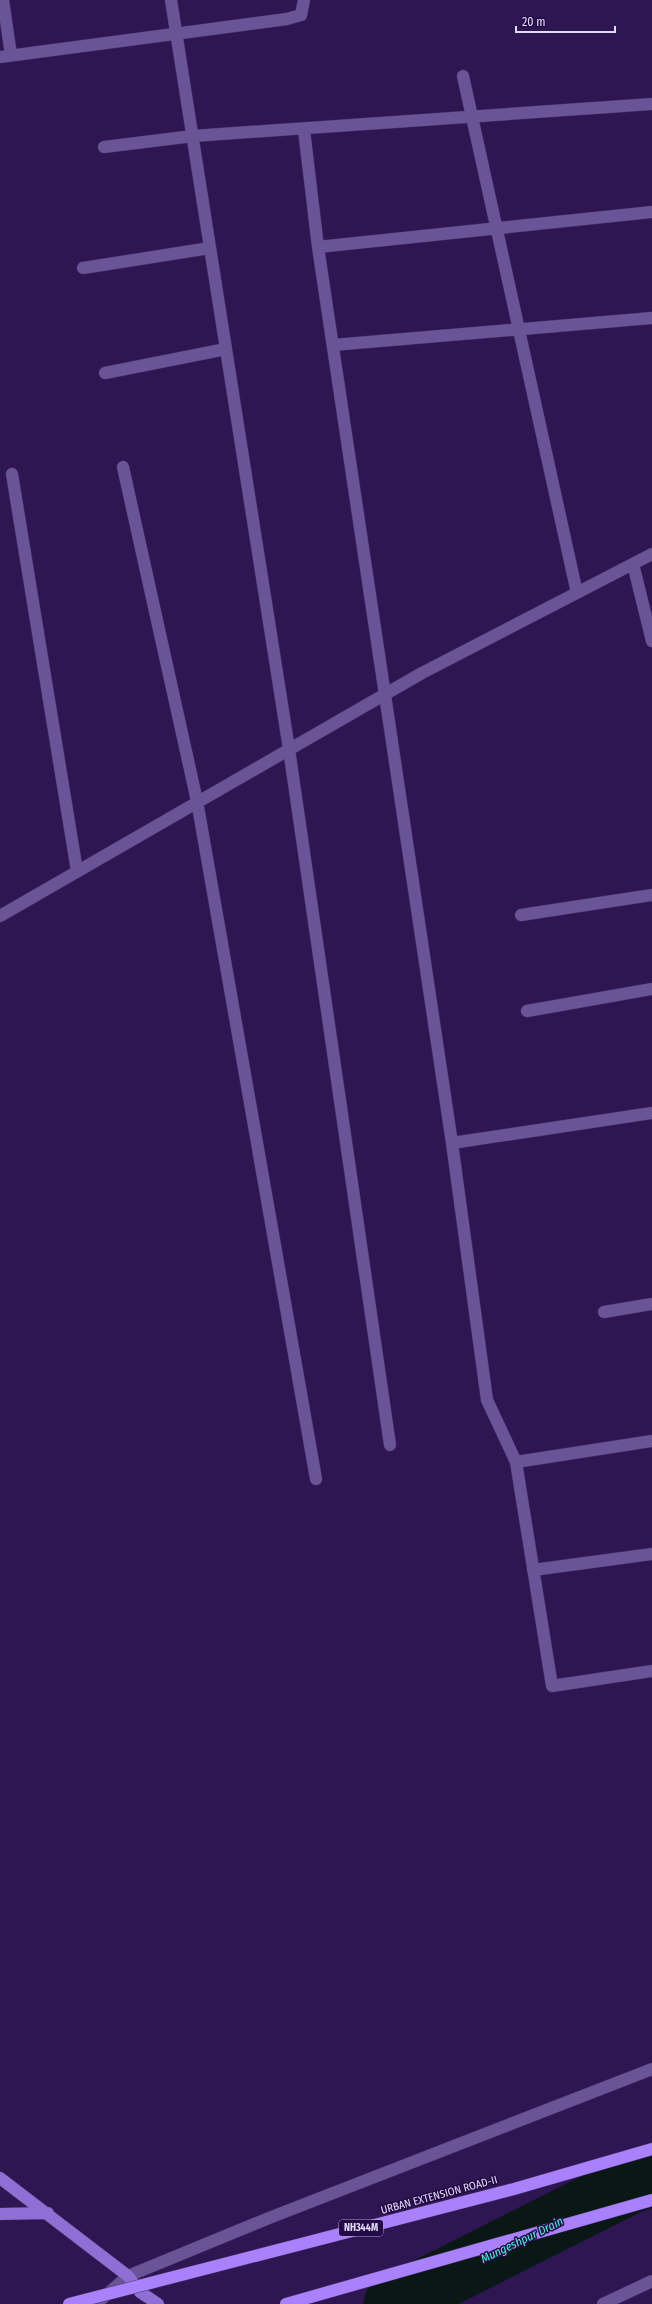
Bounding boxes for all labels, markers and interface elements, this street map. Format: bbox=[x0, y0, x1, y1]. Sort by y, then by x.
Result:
scale bar bbox=[516, 8, 615, 34]
text: 20 m bbox=[522, 15, 546, 29]
street label: URBAN EXTENSION ROAD-II bbox=[379, 2173, 499, 2217]
water label: Mungeshpur Drain bbox=[478, 2214, 566, 2266]
road number: NH344M bbox=[339, 2220, 383, 2236]

